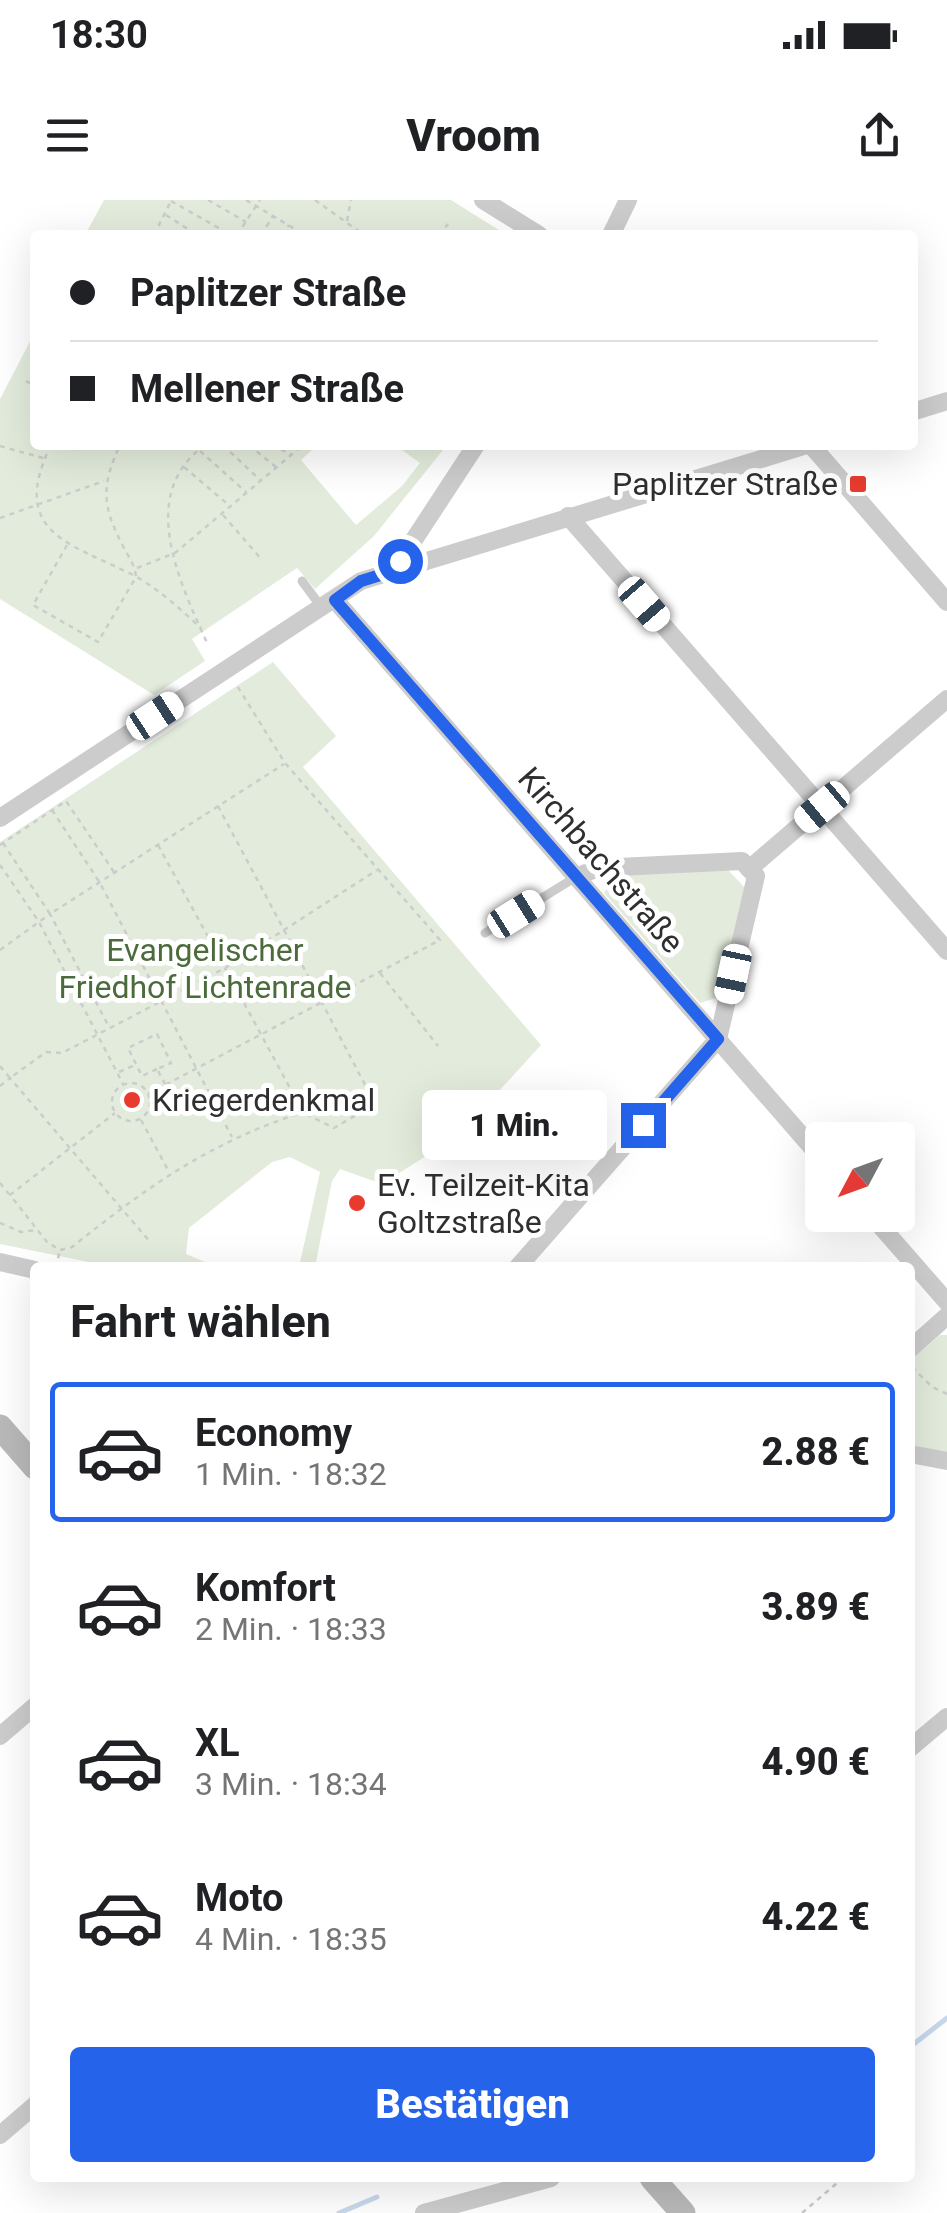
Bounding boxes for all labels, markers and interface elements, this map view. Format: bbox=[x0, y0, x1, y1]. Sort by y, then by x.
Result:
text: 18:30 bbox=[50, 13, 148, 57]
icon: menu bbox=[40, 108, 95, 163]
icon: share bbox=[852, 108, 907, 163]
text: Vroom bbox=[406, 109, 541, 162]
text: Paplitzer Straße bbox=[130, 271, 406, 315]
text: Mellener Straße bbox=[130, 367, 404, 411]
place label: Paplitzer Straße bbox=[612, 465, 838, 503]
marker: Paplitzer Straße bbox=[847, 473, 869, 495]
route start bbox=[378, 539, 423, 584]
car bbox=[613, 572, 675, 636]
car bbox=[122, 687, 188, 745]
street label: Kirchbachstraße bbox=[510, 760, 692, 960]
car bbox=[789, 776, 855, 838]
car bbox=[483, 885, 549, 943]
park label: Evangelischer Friedhof Lichtenrade bbox=[59, 931, 352, 1006]
car bbox=[712, 942, 754, 1006]
place label: Kriegerdenkmal bbox=[152, 1081, 375, 1119]
marker: Kriegerdenkmal bbox=[121, 1089, 143, 1111]
callout: 1 Min. bbox=[423, 1090, 608, 1160]
route end bbox=[621, 1103, 666, 1148]
text: 1 Min. bbox=[469, 1106, 560, 1144]
north arrow bbox=[805, 1122, 915, 1232]
map controls bbox=[805, 1122, 915, 1232]
place label: Ev. Teilzeit-Kita Goltzstraße bbox=[377, 1166, 590, 1241]
marker: Ev. Teilzeit-Kita Goltzstraße bbox=[346, 1192, 368, 1214]
text: Fahrt wählen bbox=[70, 1295, 331, 1348]
icon: car bbox=[75, 1407, 165, 1497]
text: Economy bbox=[195, 1411, 352, 1455]
text: 2.88 € bbox=[762, 1430, 870, 1474]
text: 1 Min. · 18:32 bbox=[195, 1455, 387, 1493]
icon: car bbox=[75, 1562, 165, 1652]
text: Komfort bbox=[195, 1566, 336, 1610]
text: 3.89 € bbox=[762, 1585, 870, 1629]
text: 2 Min. · 18:33 bbox=[195, 1610, 387, 1648]
icon: car bbox=[75, 1717, 165, 1807]
text: XL bbox=[195, 1721, 240, 1765]
text: 4.90 € bbox=[762, 1740, 870, 1784]
text: 3 Min. · 18:34 bbox=[195, 1765, 387, 1803]
icon: car bbox=[75, 1872, 165, 1962]
text: Moto bbox=[195, 1876, 284, 1920]
text: 4.22 € bbox=[762, 1895, 870, 1939]
text: 4 Min. · 18:35 bbox=[195, 1920, 387, 1958]
button: Bestätigen bbox=[70, 2047, 875, 2162]

